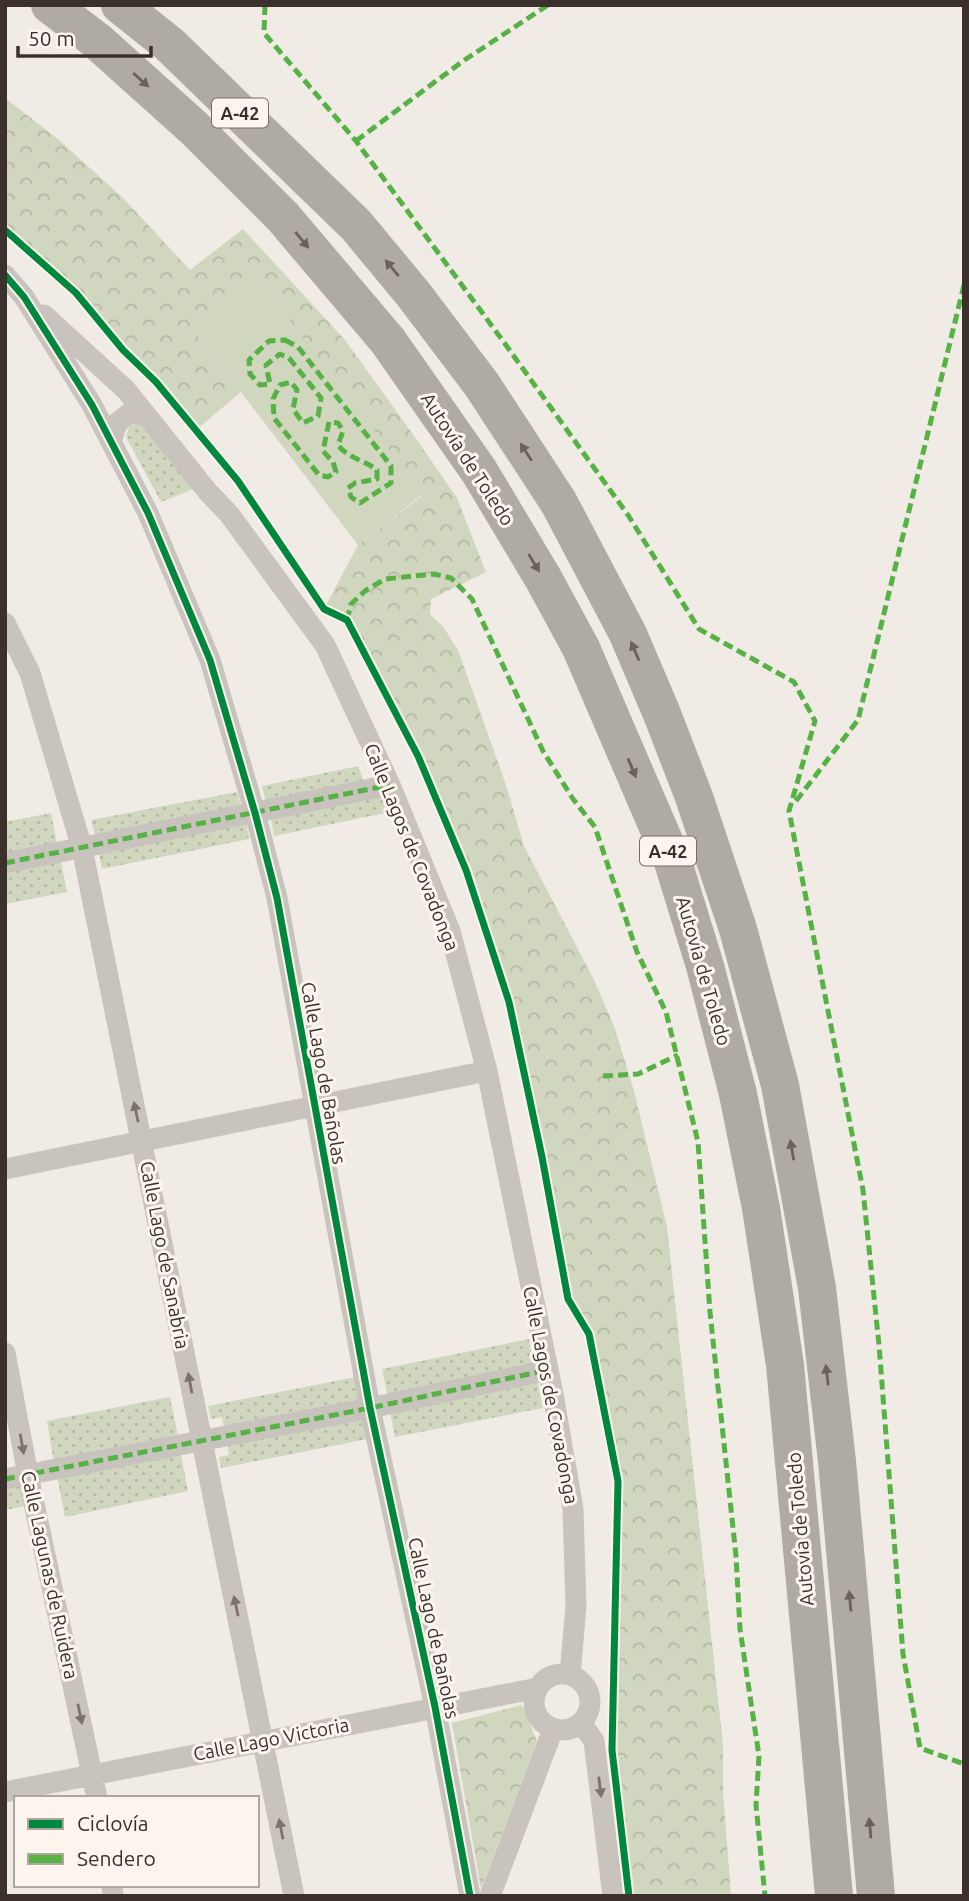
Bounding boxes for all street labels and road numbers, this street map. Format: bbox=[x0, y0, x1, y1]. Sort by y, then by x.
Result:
road number: A-42 bbox=[212, 98, 268, 128]
street label: Autovía de Toledo bbox=[417, 388, 519, 530]
street label: Calle Lagos de Covadonga bbox=[360, 740, 464, 954]
road number: A-42 bbox=[640, 836, 696, 866]
street label: Autovía de Toledo bbox=[672, 894, 736, 1048]
street label: Calle Lago de Bañolas bbox=[297, 980, 351, 1166]
street label: Calle Lago de Sanabria bbox=[136, 1159, 194, 1351]
street label: Calle Lagos de Covadonga bbox=[519, 1284, 583, 1506]
street label: Autovía de Toledo bbox=[782, 1451, 818, 1607]
street label: Calle Lagunas de Ruidera bbox=[17, 1469, 83, 1681]
street label: Calle Lago de Bañolas bbox=[404, 1535, 464, 1721]
street label: Calle Lago Victoria bbox=[191, 1713, 351, 1765]

